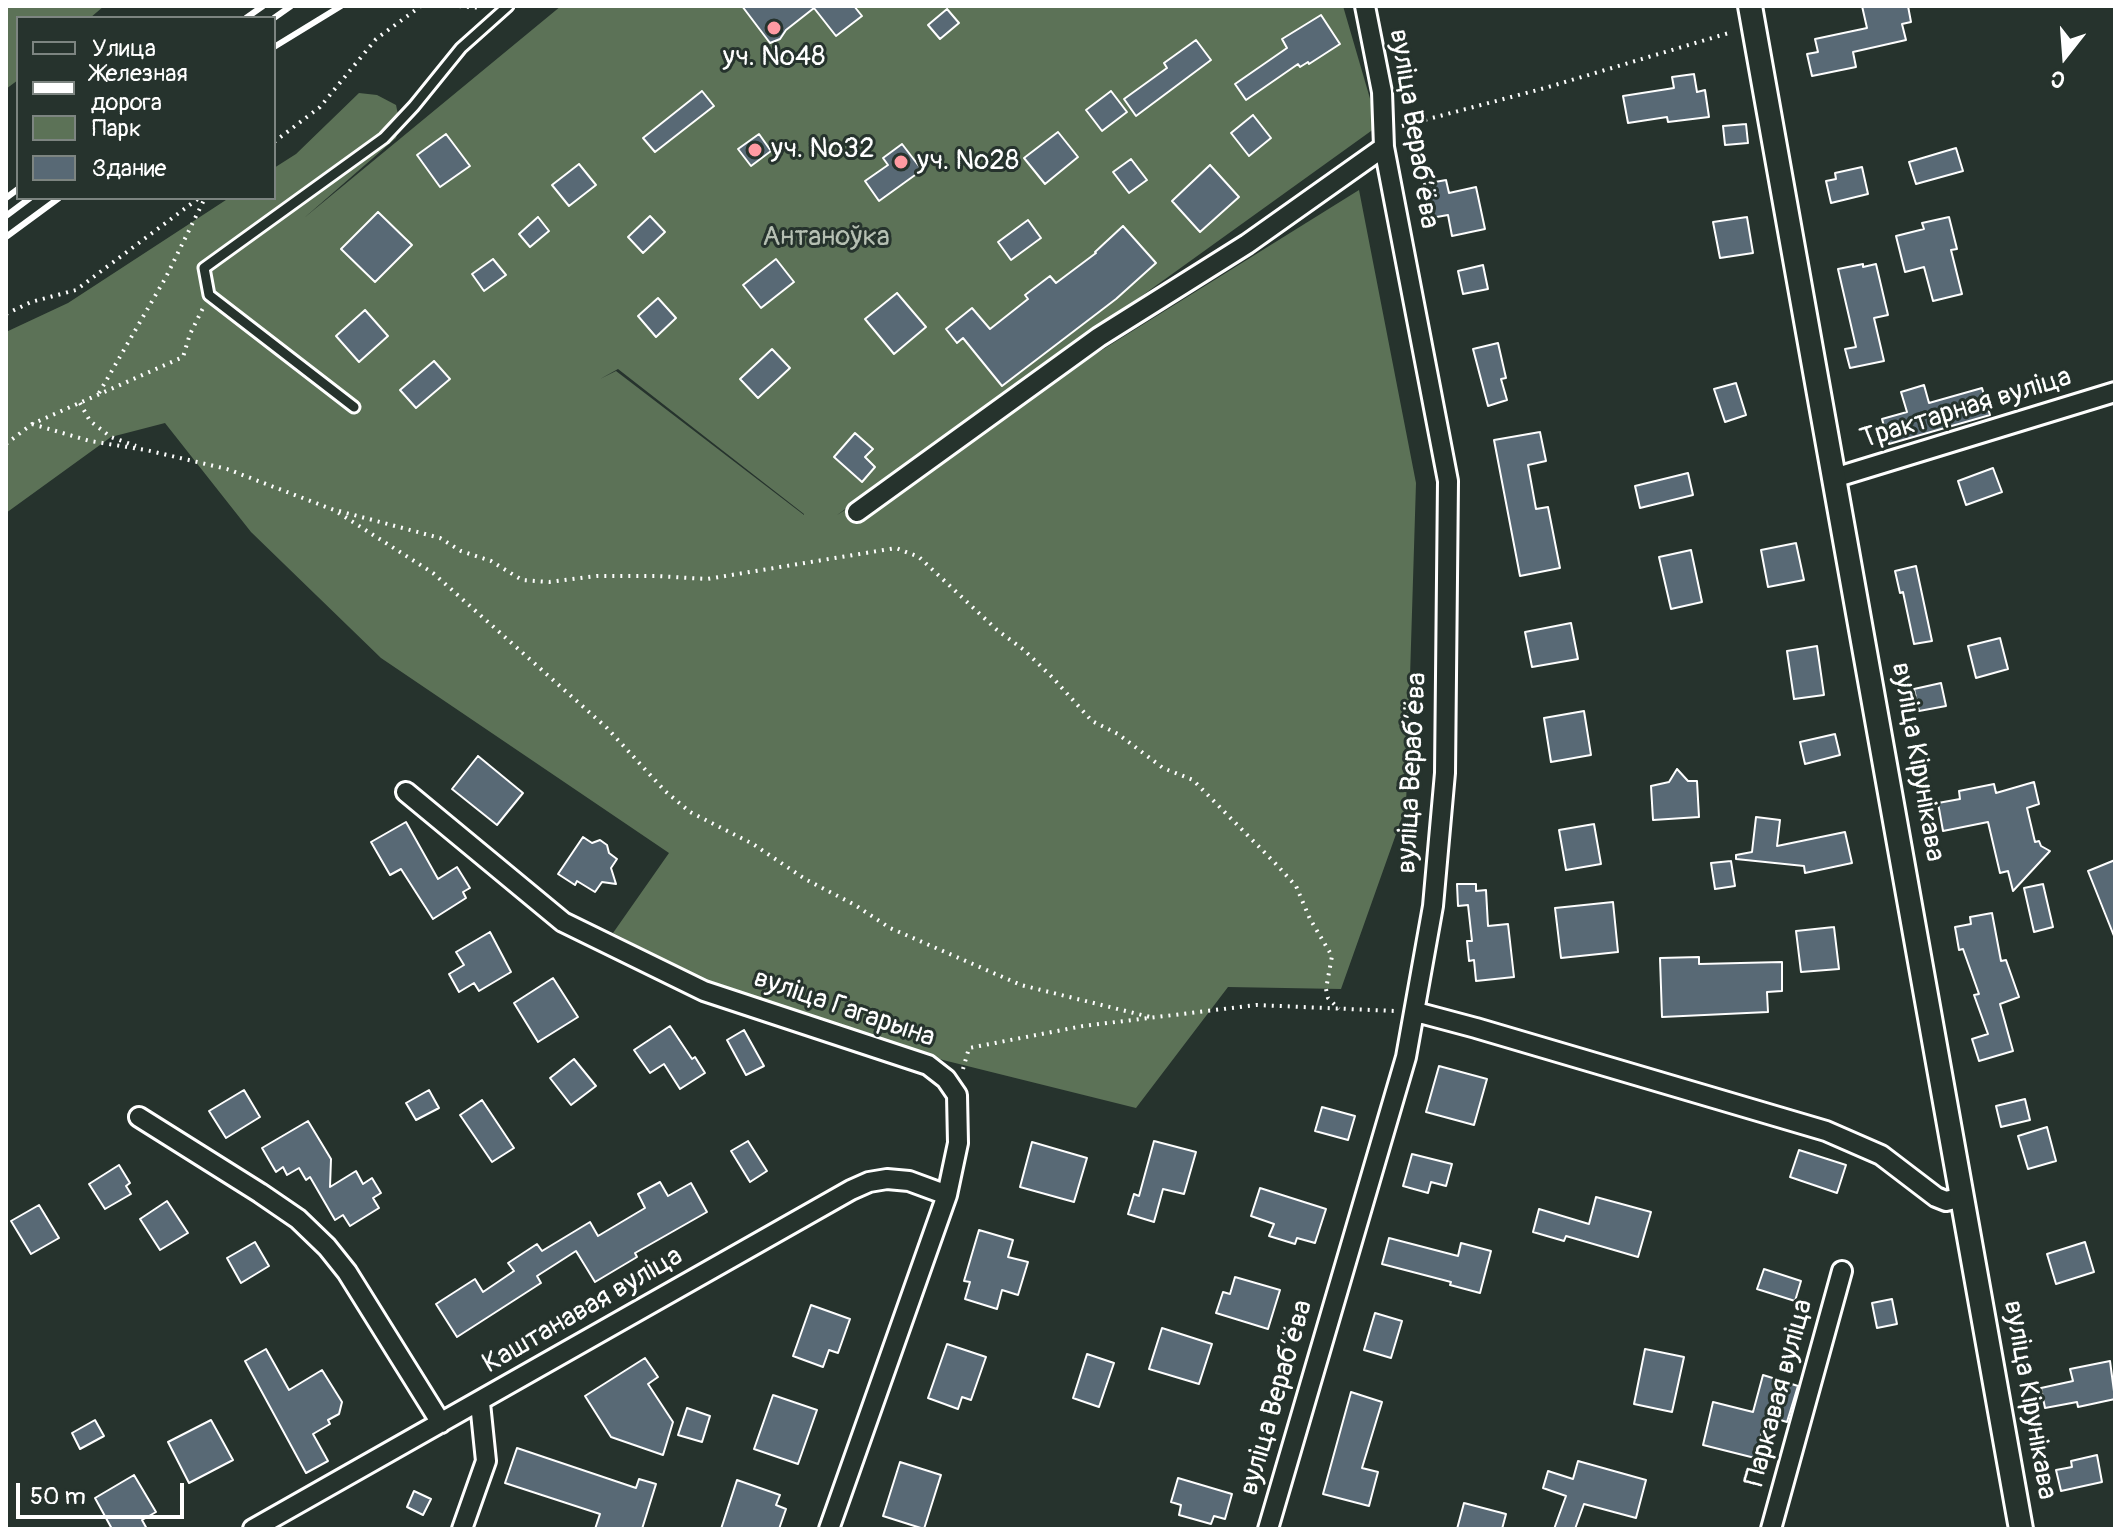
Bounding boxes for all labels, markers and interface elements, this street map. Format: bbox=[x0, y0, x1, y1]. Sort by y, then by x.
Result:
legend bbox=[16, 16, 276, 200]
north arrow bbox=[2025, 16, 2105, 96]
marker: уч. №48 bbox=[765, 19, 783, 37]
street label: вуліца Верабʼёва bbox=[1381, 27, 1445, 231]
text: Улица bbox=[92, 34, 156, 63]
place label: уч. №48 bbox=[723, 41, 825, 75]
text: Железная дорога bbox=[91, 59, 188, 117]
text: С bbox=[2047, 64, 2069, 94]
text: Парк bbox=[92, 114, 141, 143]
place label: уч. №32 bbox=[771, 133, 875, 167]
marker: уч. №32 bbox=[746, 141, 764, 159]
place label: уч. №28 bbox=[917, 145, 1019, 179]
marker: уч. №28 bbox=[892, 153, 910, 171]
text: Здание bbox=[92, 154, 166, 183]
park label: Антаноўка bbox=[762, 221, 890, 255]
street label: Трактарная вуліца bbox=[1856, 361, 2076, 457]
street label: вуліца Кірунікава bbox=[1883, 660, 1951, 864]
street label: вуліца Верабʼёва bbox=[1391, 671, 1435, 875]
street label: вуліца Гагарына bbox=[749, 962, 939, 1056]
street label: Каштанавая вуліца bbox=[477, 1240, 689, 1382]
street label: вуліца Верабʼёва bbox=[1233, 1296, 1321, 1500]
street label: Паркавая вуліца bbox=[1739, 1296, 1821, 1490]
street label: вуліца Кірунікава bbox=[1995, 1298, 2063, 1502]
scale bar bbox=[20, 1467, 188, 1517]
text: 50 m bbox=[30, 1482, 86, 1511]

